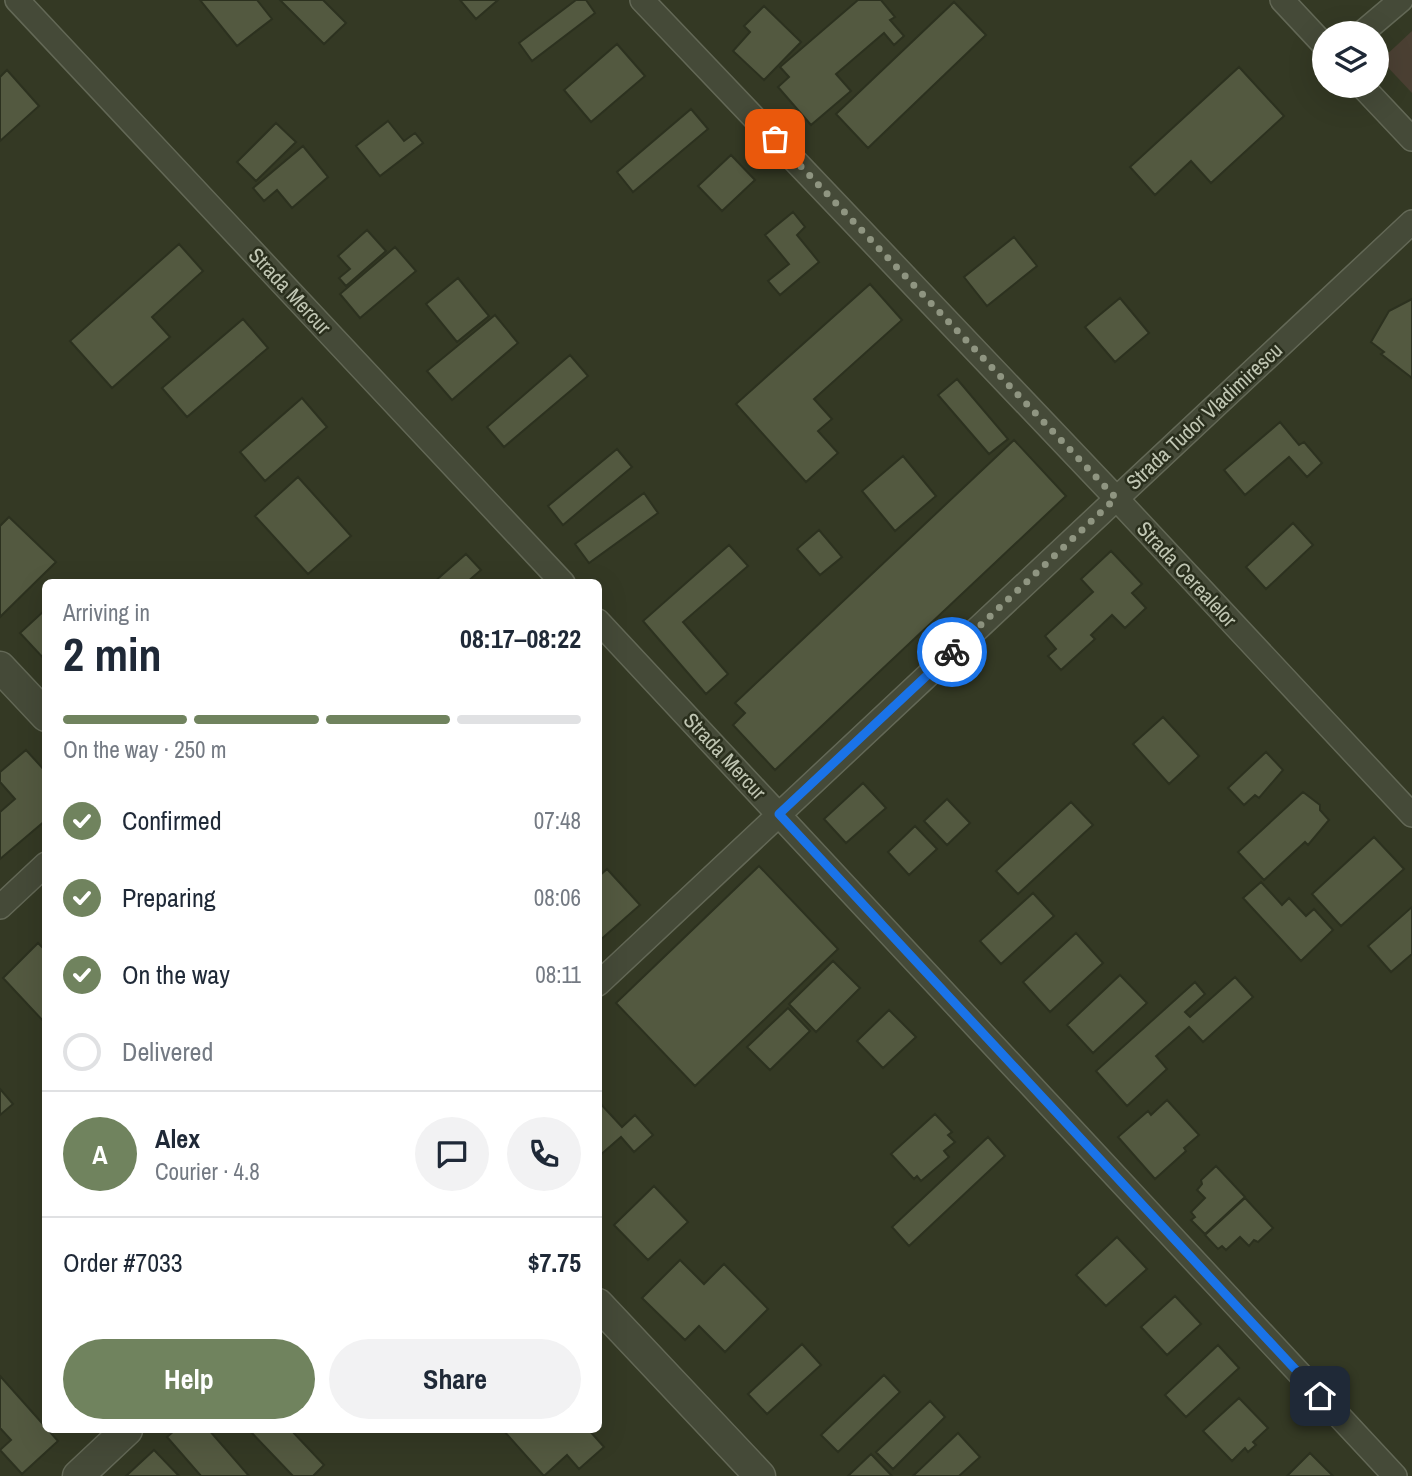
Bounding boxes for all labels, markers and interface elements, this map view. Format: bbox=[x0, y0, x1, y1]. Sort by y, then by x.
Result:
map controls bbox=[1312, 21, 1389, 98]
button: layers bbox=[1312, 21, 1389, 98]
pin bbox=[745, 109, 805, 169]
icon: bag bbox=[756, 120, 794, 158]
street label: Strada Mercur bbox=[242, 241, 338, 341]
street label: Strada Tudor Vladimirescu bbox=[1120, 336, 1288, 496]
street label: Strada Cerealelor bbox=[1130, 515, 1244, 633]
text: Arriving in bbox=[63, 597, 150, 628]
courier bbox=[917, 617, 987, 687]
text: 08:17–08:22 bbox=[460, 621, 581, 656]
text: 2 min bbox=[63, 623, 162, 685]
icon: bike bbox=[933, 633, 971, 671]
street label: Strada Mercur bbox=[677, 706, 773, 806]
text: On the way · 250 m bbox=[63, 734, 227, 765]
icon: check bbox=[63, 802, 101, 840]
text: Confirmed bbox=[122, 803, 222, 838]
text: 07:48 bbox=[534, 805, 581, 836]
icon: check bbox=[63, 879, 101, 917]
text: Preparing bbox=[122, 880, 216, 915]
text: 08:06 bbox=[534, 882, 581, 913]
icon: check bbox=[63, 956, 101, 994]
text: On the way bbox=[122, 957, 230, 992]
text: 08:11 bbox=[535, 959, 581, 990]
text: Delivered bbox=[122, 1034, 213, 1069]
button: chat bbox=[415, 1117, 489, 1191]
button: phone bbox=[507, 1117, 581, 1191]
text: Alex bbox=[155, 1121, 200, 1156]
text: A bbox=[92, 1137, 108, 1172]
text: Courier · 4.8 bbox=[155, 1156, 260, 1187]
text: Order #7033 bbox=[63, 1245, 183, 1280]
text: $7.75 bbox=[528, 1245, 581, 1280]
button: Help bbox=[63, 1339, 315, 1419]
button: Share bbox=[329, 1339, 581, 1419]
pin bbox=[1290, 1366, 1350, 1426]
icon: home bbox=[1301, 1377, 1339, 1415]

